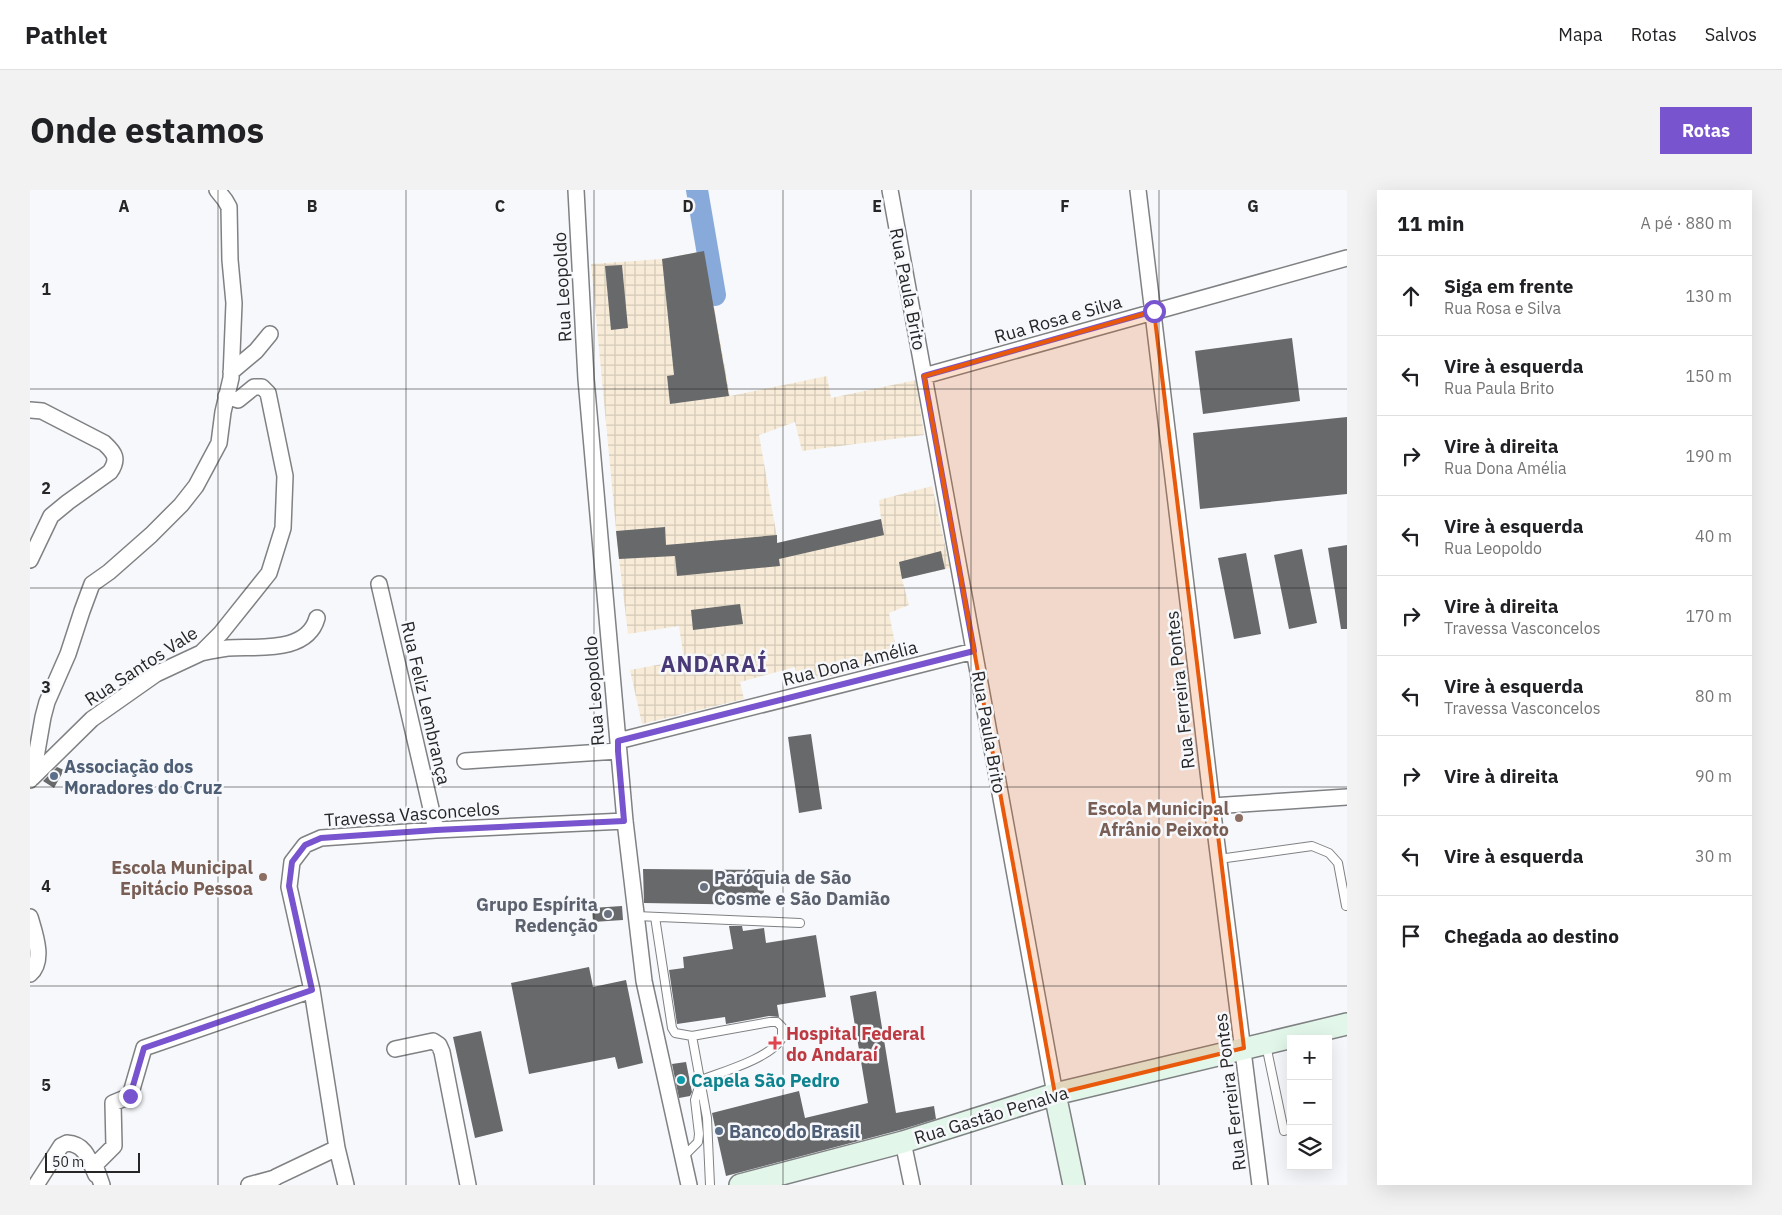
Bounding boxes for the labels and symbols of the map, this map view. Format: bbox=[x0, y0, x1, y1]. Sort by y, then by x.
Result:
text: A bbox=[119, 196, 130, 216]
text: B bbox=[307, 196, 318, 216]
text: C bbox=[495, 196, 505, 216]
text: D bbox=[682, 196, 694, 216]
text: E bbox=[872, 196, 882, 216]
text: F bbox=[1060, 196, 1070, 216]
text: G bbox=[1247, 196, 1259, 216]
street label: Rua Paula Brito bbox=[885, 226, 931, 352]
street label: Rua Leopoldo bbox=[548, 231, 576, 343]
text: 1 bbox=[41, 279, 51, 299]
street label: Rua Rosa e Silva bbox=[992, 290, 1125, 348]
route start bbox=[1143, 300, 1166, 323]
text: 2 bbox=[41, 478, 51, 498]
street label: Rua Ferreira Pontes bbox=[1160, 610, 1200, 770]
street label: Rua Feliz Lembrança bbox=[396, 619, 456, 787]
street label: Rua Santos Vale bbox=[80, 621, 202, 711]
street label: Rua Leopoldo bbox=[579, 635, 609, 747]
street label: Rua Dona Amélia bbox=[780, 635, 920, 691]
district label: ANDARAÍ bbox=[661, 649, 768, 678]
street label: Rua Paula Brito bbox=[967, 669, 1011, 795]
text: 3 bbox=[41, 677, 51, 697]
place label: Associação dos Moradores do Cruz bbox=[64, 755, 222, 799]
marker: Associação dos Moradores do Cruz bbox=[48, 770, 60, 782]
street label: Travessa Vasconcelos bbox=[323, 796, 501, 832]
place label: Escola Municipal Afrânio Peixoto bbox=[1087, 797, 1230, 841]
marker: Escola Municipal Afrânio Peixoto bbox=[1233, 812, 1245, 824]
place label: Escola Municipal Epitácio Pessoa bbox=[111, 856, 254, 900]
place label: Paróquia de São Cosme e São Damião bbox=[714, 866, 890, 910]
marker: Escola Municipal Epitácio Pessoa bbox=[257, 871, 269, 883]
text: 4 bbox=[41, 876, 51, 896]
marker: Paróquia de São Cosme e São Damião bbox=[698, 881, 710, 893]
place label: Grupo Espírita Redenção bbox=[476, 893, 598, 937]
marker: Grupo Espírita Redenção bbox=[602, 908, 614, 920]
street label: Rua Ferreira Pontes bbox=[1209, 1012, 1251, 1172]
place label: Hospital Federal do Andaraí bbox=[786, 1022, 926, 1066]
marker: Hospital Federal do Andaraí bbox=[768, 1036, 782, 1050]
place label: Capela São Pedro bbox=[691, 1069, 840, 1092]
marker: Capela São Pedro bbox=[675, 1074, 687, 1086]
text: 5 bbox=[41, 1075, 51, 1095]
street label: Rua Gastão Penalva bbox=[911, 1081, 1071, 1149]
route end bbox=[119, 1085, 142, 1108]
place label: Banco do Brasil bbox=[729, 1120, 860, 1143]
marker: Banco do Brasil bbox=[713, 1125, 725, 1137]
scale bar bbox=[45, 1150, 140, 1173]

